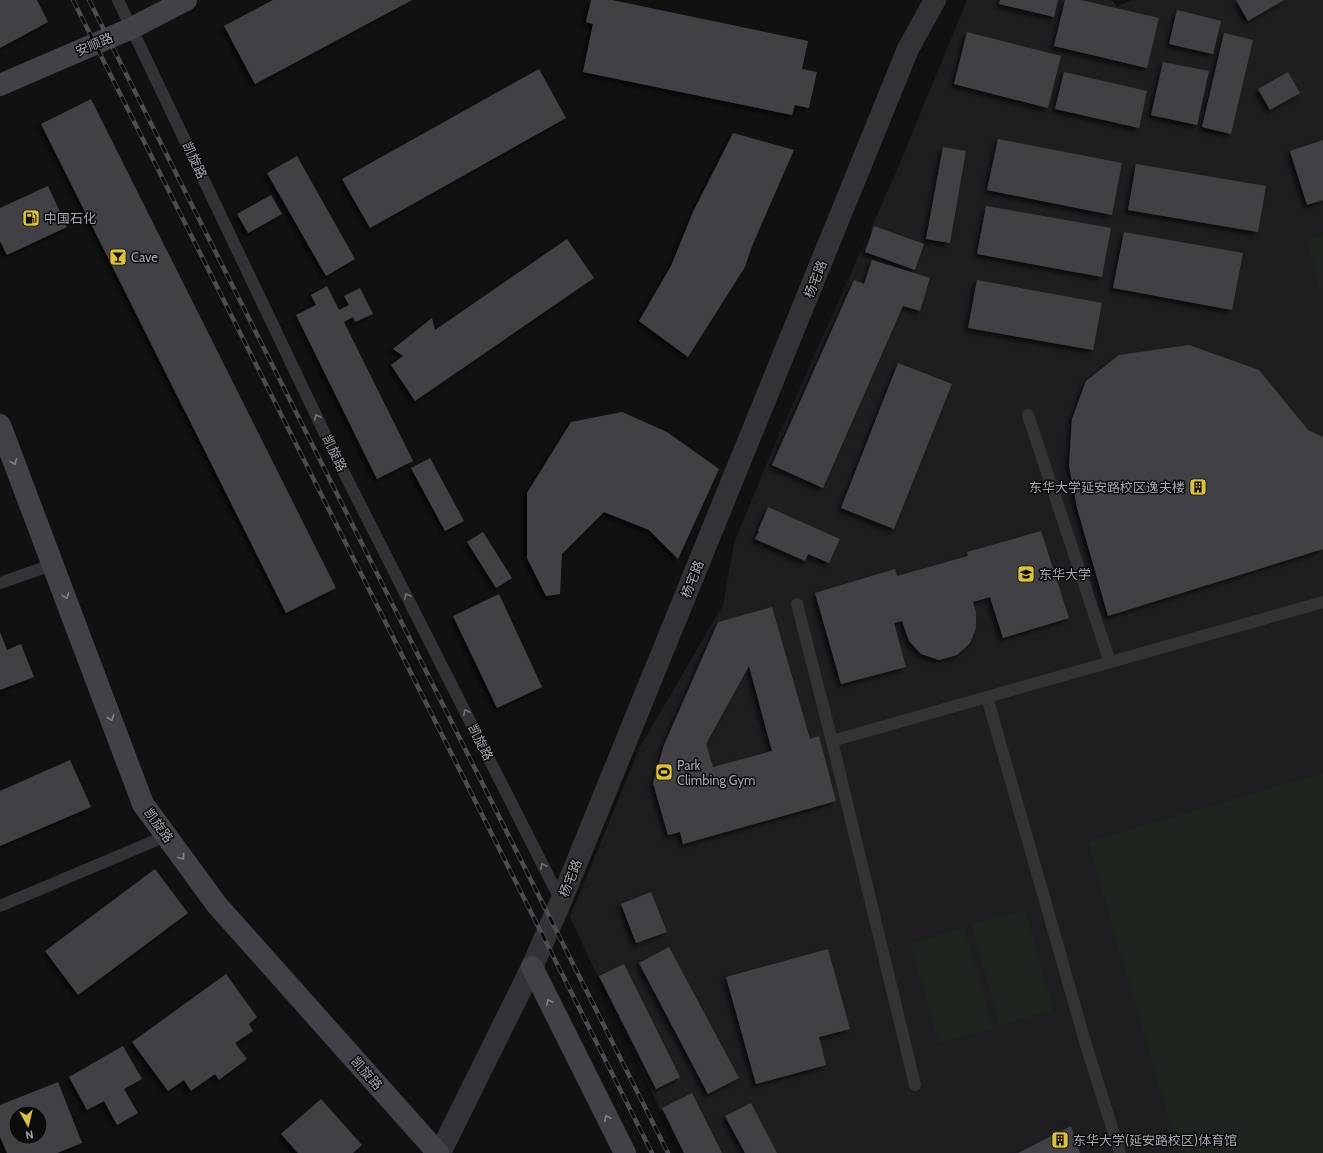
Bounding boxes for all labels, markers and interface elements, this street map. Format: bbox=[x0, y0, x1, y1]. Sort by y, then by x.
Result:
street label: 安顺路 bbox=[73, 29, 115, 59]
street label: 凯旋路 bbox=[180, 139, 210, 181]
fuel station icon: 中国石化 bbox=[21, 208, 41, 228]
place label: 中国石化 bbox=[44, 210, 96, 226]
bar icon: Cave bbox=[108, 247, 128, 267]
place label: Cave bbox=[131, 249, 158, 265]
street label: 杨宅路 bbox=[800, 258, 830, 300]
one-way arrow bbox=[314, 414, 322, 422]
street label: 凯旋路 bbox=[319, 432, 351, 474]
one-way arrow bbox=[10, 458, 18, 465]
building icon: 东华大学延安路校区逸夫楼 bbox=[1188, 477, 1208, 497]
place label: 东华大学延安路校区逸夫楼 bbox=[1029, 479, 1185, 495]
street label: 杨宅路 bbox=[677, 558, 707, 600]
school or university icon: 东华大学 bbox=[1016, 564, 1036, 584]
place label: 东华大学 bbox=[1039, 566, 1091, 582]
one-way arrow bbox=[61, 592, 69, 599]
one-way arrow bbox=[404, 593, 412, 601]
one-way arrow bbox=[463, 709, 470, 717]
one-way arrow bbox=[106, 714, 115, 721]
street label: 凯旋路 bbox=[465, 721, 497, 763]
place label: Park Climbing Gym bbox=[677, 757, 755, 788]
sports icon: Park Climbing Gym bbox=[654, 762, 674, 782]
street label: 凯旋路 bbox=[141, 805, 177, 845]
one-way arrow bbox=[177, 853, 184, 860]
street label: 杨宅路 bbox=[555, 857, 585, 899]
one-way arrow bbox=[540, 863, 548, 870]
one-way arrow bbox=[546, 999, 554, 1006]
street label: 凯旋路 bbox=[348, 1053, 386, 1093]
north arrow bbox=[8, 1105, 48, 1145]
one-way arrow bbox=[605, 1115, 612, 1122]
text: N bbox=[25, 1127, 34, 1142]
building icon: 东华大学(延安路校区)体育馆 bbox=[1050, 1130, 1070, 1150]
place label: 东华大学(延安路校区)体育馆 bbox=[1073, 1132, 1237, 1148]

